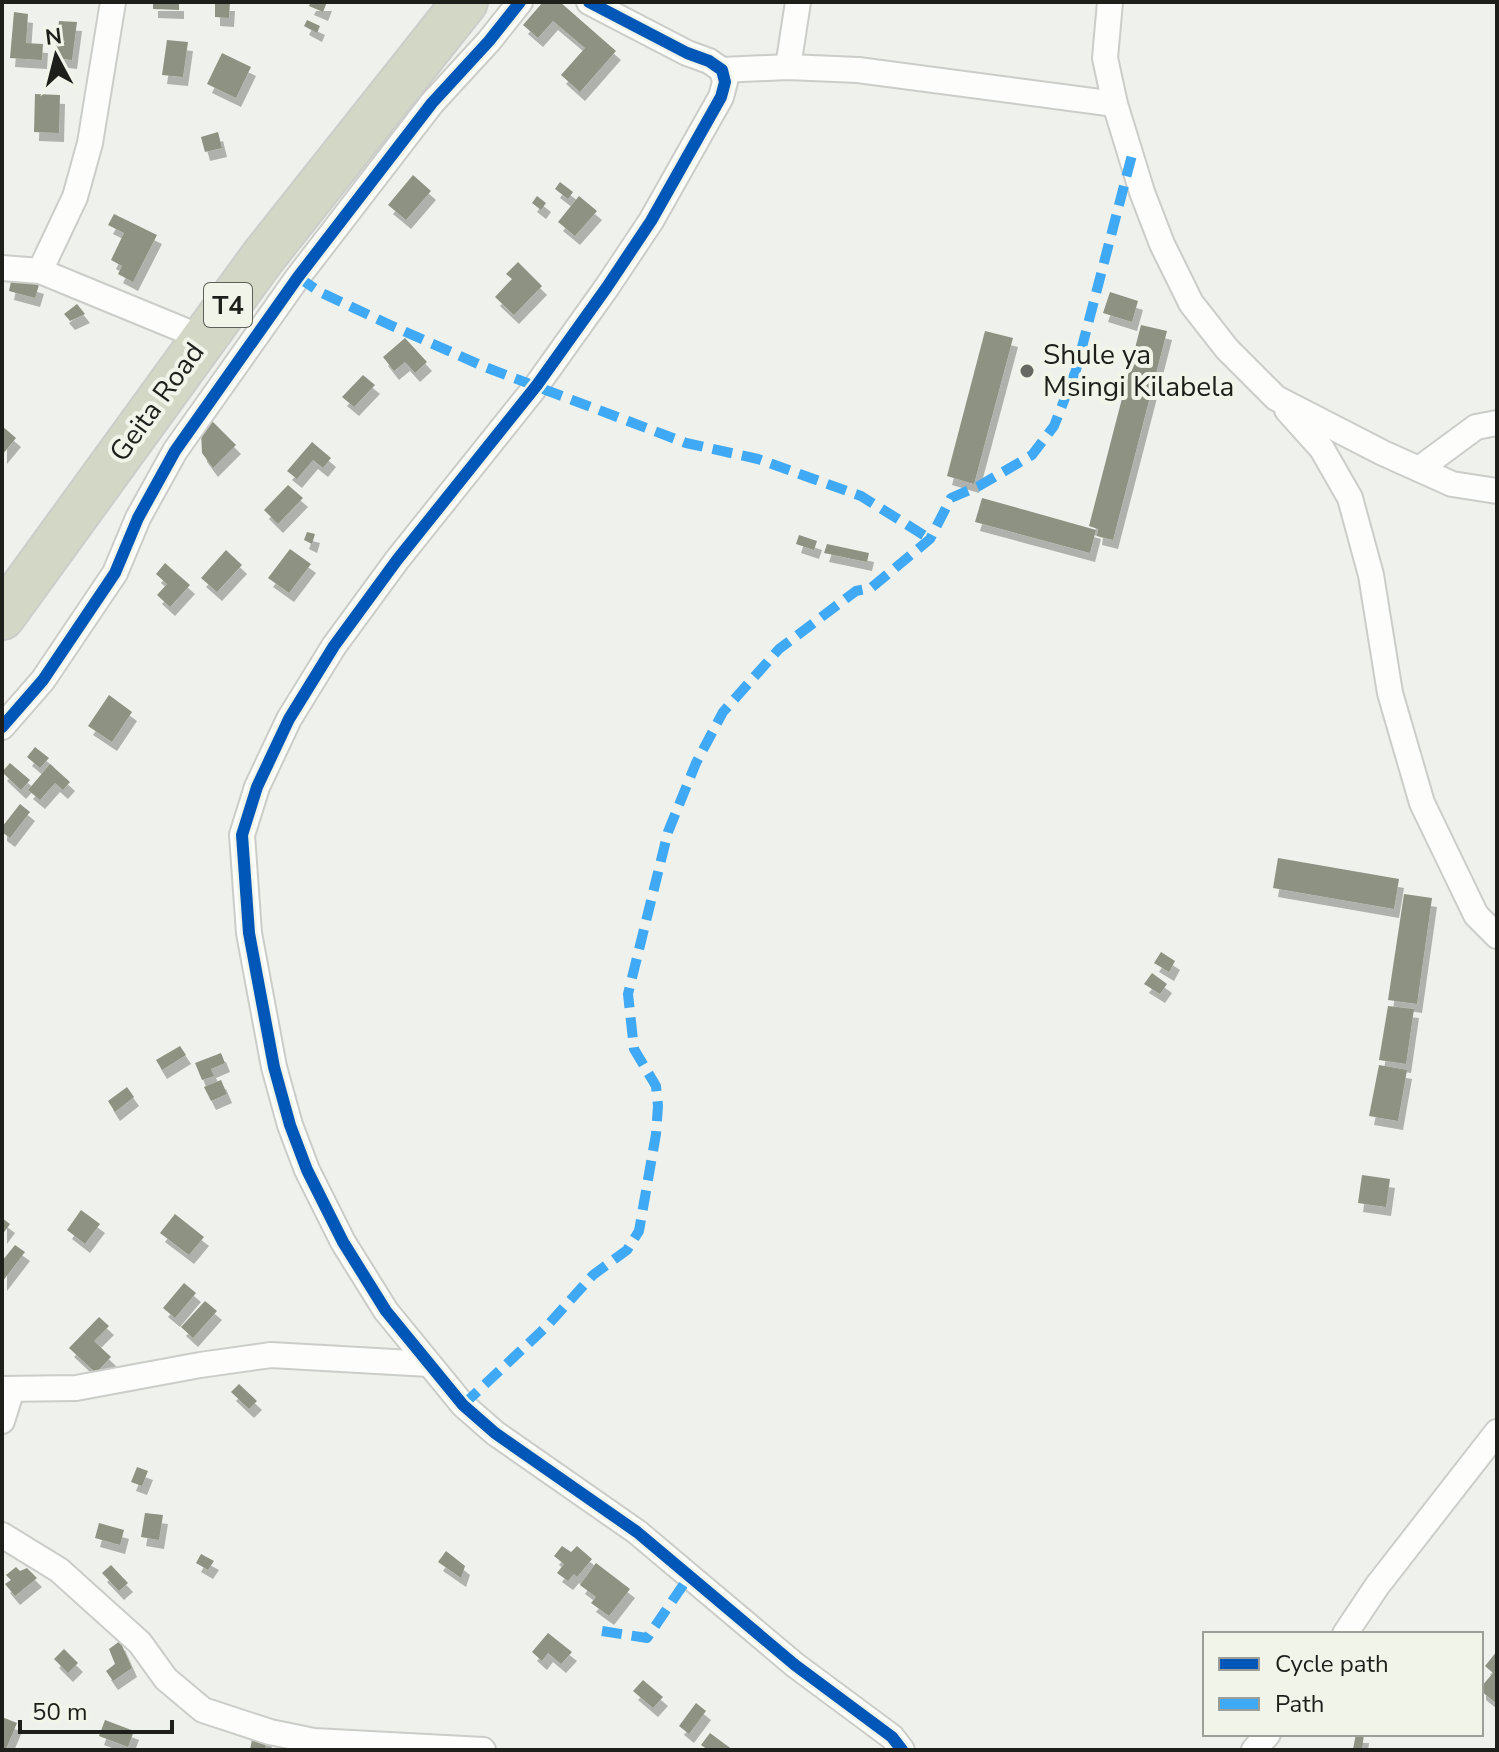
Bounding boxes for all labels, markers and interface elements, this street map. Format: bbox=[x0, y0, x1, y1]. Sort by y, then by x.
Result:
north arrow bbox=[16, 16, 96, 96]
text: N bbox=[44, 21, 64, 53]
road number: T4 bbox=[204, 283, 252, 327]
street label: Geita Road bbox=[101, 335, 213, 469]
place label: Shule ya Msingi Kilabela bbox=[1043, 336, 1234, 406]
marker: Shule ya Msingi Kilabela bbox=[1018, 362, 1036, 380]
legend bbox=[1203, 1632, 1483, 1736]
text: Cycle path bbox=[1275, 1648, 1389, 1680]
scale bar bbox=[20, 1684, 172, 1734]
text: Path bbox=[1275, 1688, 1324, 1720]
text: 50 m bbox=[32, 1696, 88, 1728]

